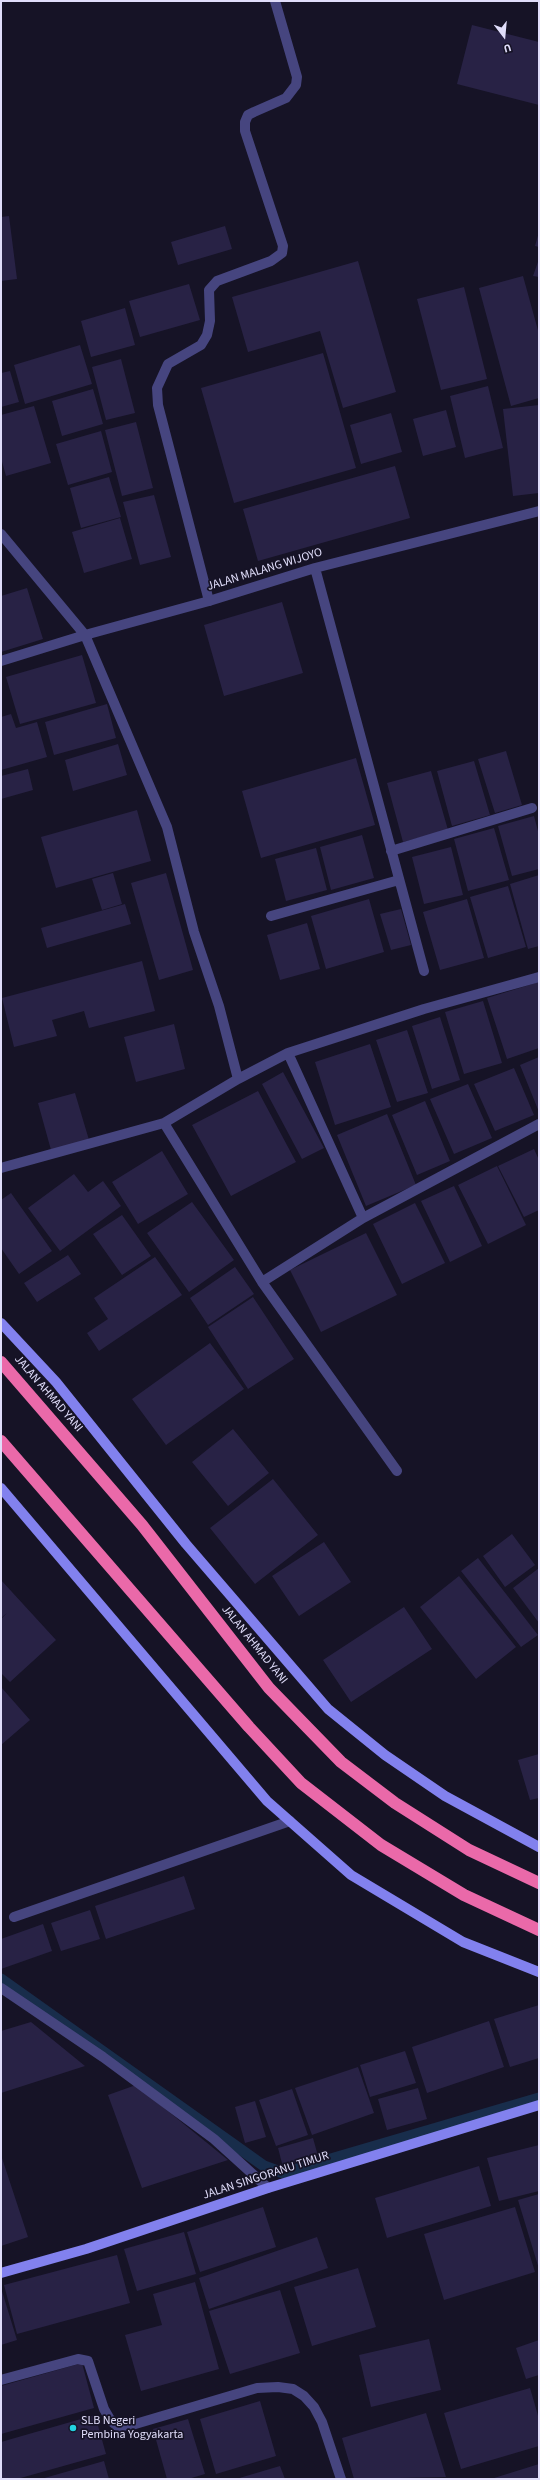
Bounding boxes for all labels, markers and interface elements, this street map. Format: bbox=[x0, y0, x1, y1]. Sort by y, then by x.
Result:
north arrow bbox=[484, 16, 524, 56]
text: U bbox=[502, 40, 513, 56]
street label: JALAN MALANG WIJOYO bbox=[206, 546, 324, 594]
street label: JALAN AHMAD YANI bbox=[11, 1353, 85, 1435]
street label: JALAN AHMAD YANI bbox=[218, 1603, 290, 1687]
street label: JALAN SINGORANU TIMUR bbox=[201, 2149, 331, 2203]
place label: SLB Negeri Pembina Yogyakarta bbox=[81, 2414, 183, 2442]
marker: SLB Negeri Pembina Yogyakarta bbox=[68, 2423, 78, 2433]

